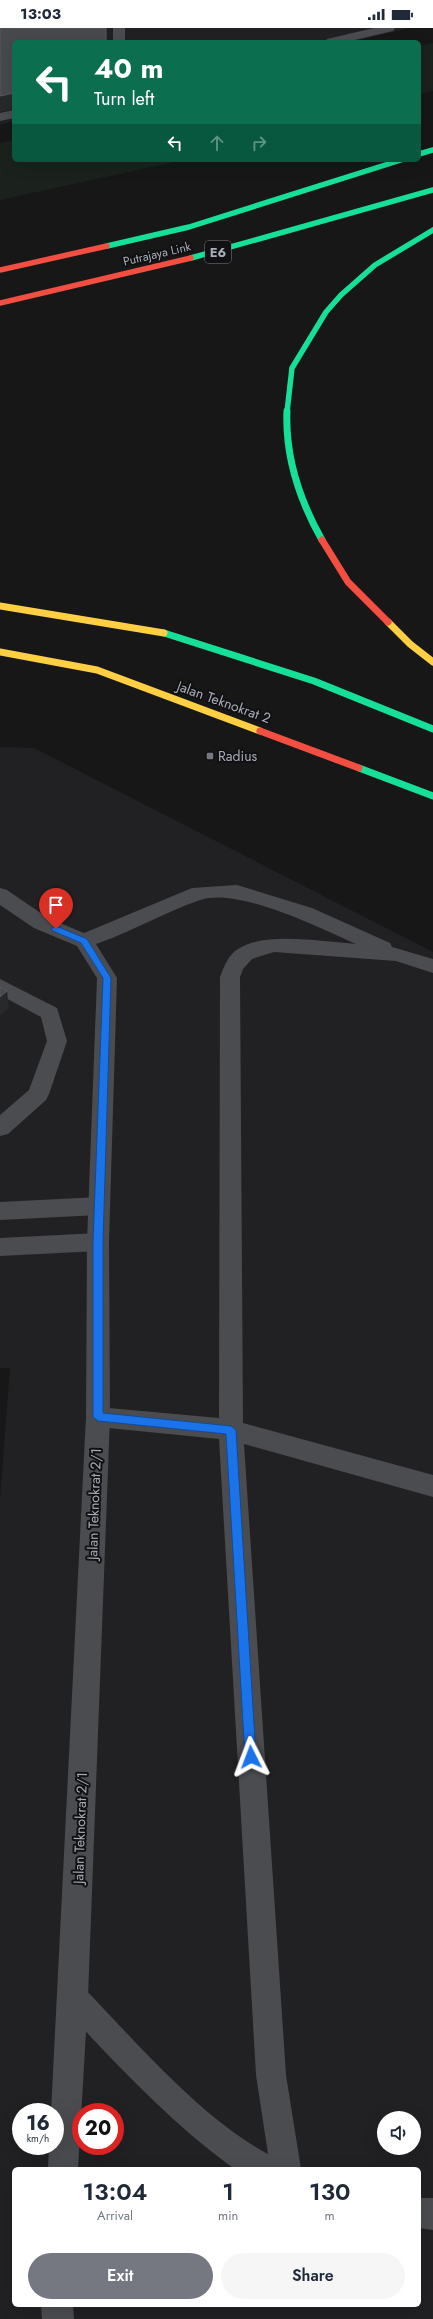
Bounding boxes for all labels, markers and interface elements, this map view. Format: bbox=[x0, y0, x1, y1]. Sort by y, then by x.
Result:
text: 13:03 bbox=[20, 3, 61, 25]
text: 40 m bbox=[94, 48, 163, 89]
icon: left bbox=[28, 56, 80, 108]
text: Turn left bbox=[94, 86, 154, 112]
icon: left bbox=[164, 132, 186, 154]
icon: ahead bbox=[206, 132, 228, 154]
icon: right bbox=[248, 132, 270, 154]
street label: Putrajaya Link bbox=[121, 237, 193, 271]
road number: E6 bbox=[205, 241, 231, 263]
street label: Jalan Teknokrat 2 bbox=[173, 675, 274, 728]
place label: Radius bbox=[218, 746, 258, 766]
marker: Radius bbox=[205, 751, 215, 761]
pin bbox=[39, 888, 73, 929]
icon: arrive bbox=[45, 894, 67, 916]
street label: Jalan Teknokrat 2/1 bbox=[82, 1448, 106, 1562]
position arrow bbox=[230, 1736, 272, 1778]
street label: Jalan Teknokrat 2/1 bbox=[68, 1772, 92, 1886]
speed limit sign: 20 bbox=[72, 2103, 124, 2155]
text: 16 bbox=[26, 2109, 50, 2138]
map controls bbox=[377, 2111, 421, 2155]
button: sound bbox=[377, 2111, 421, 2155]
text: km/h bbox=[27, 2131, 49, 2146]
text: 13:04 bbox=[83, 2174, 148, 2209]
text: 1 bbox=[222, 2174, 234, 2209]
text: 130 bbox=[309, 2174, 350, 2209]
text: Arrival bbox=[97, 2206, 133, 2225]
text: min bbox=[218, 2206, 238, 2225]
text: m bbox=[325, 2206, 335, 2225]
button: Exit bbox=[28, 2253, 213, 2299]
button: Share bbox=[221, 2253, 405, 2299]

